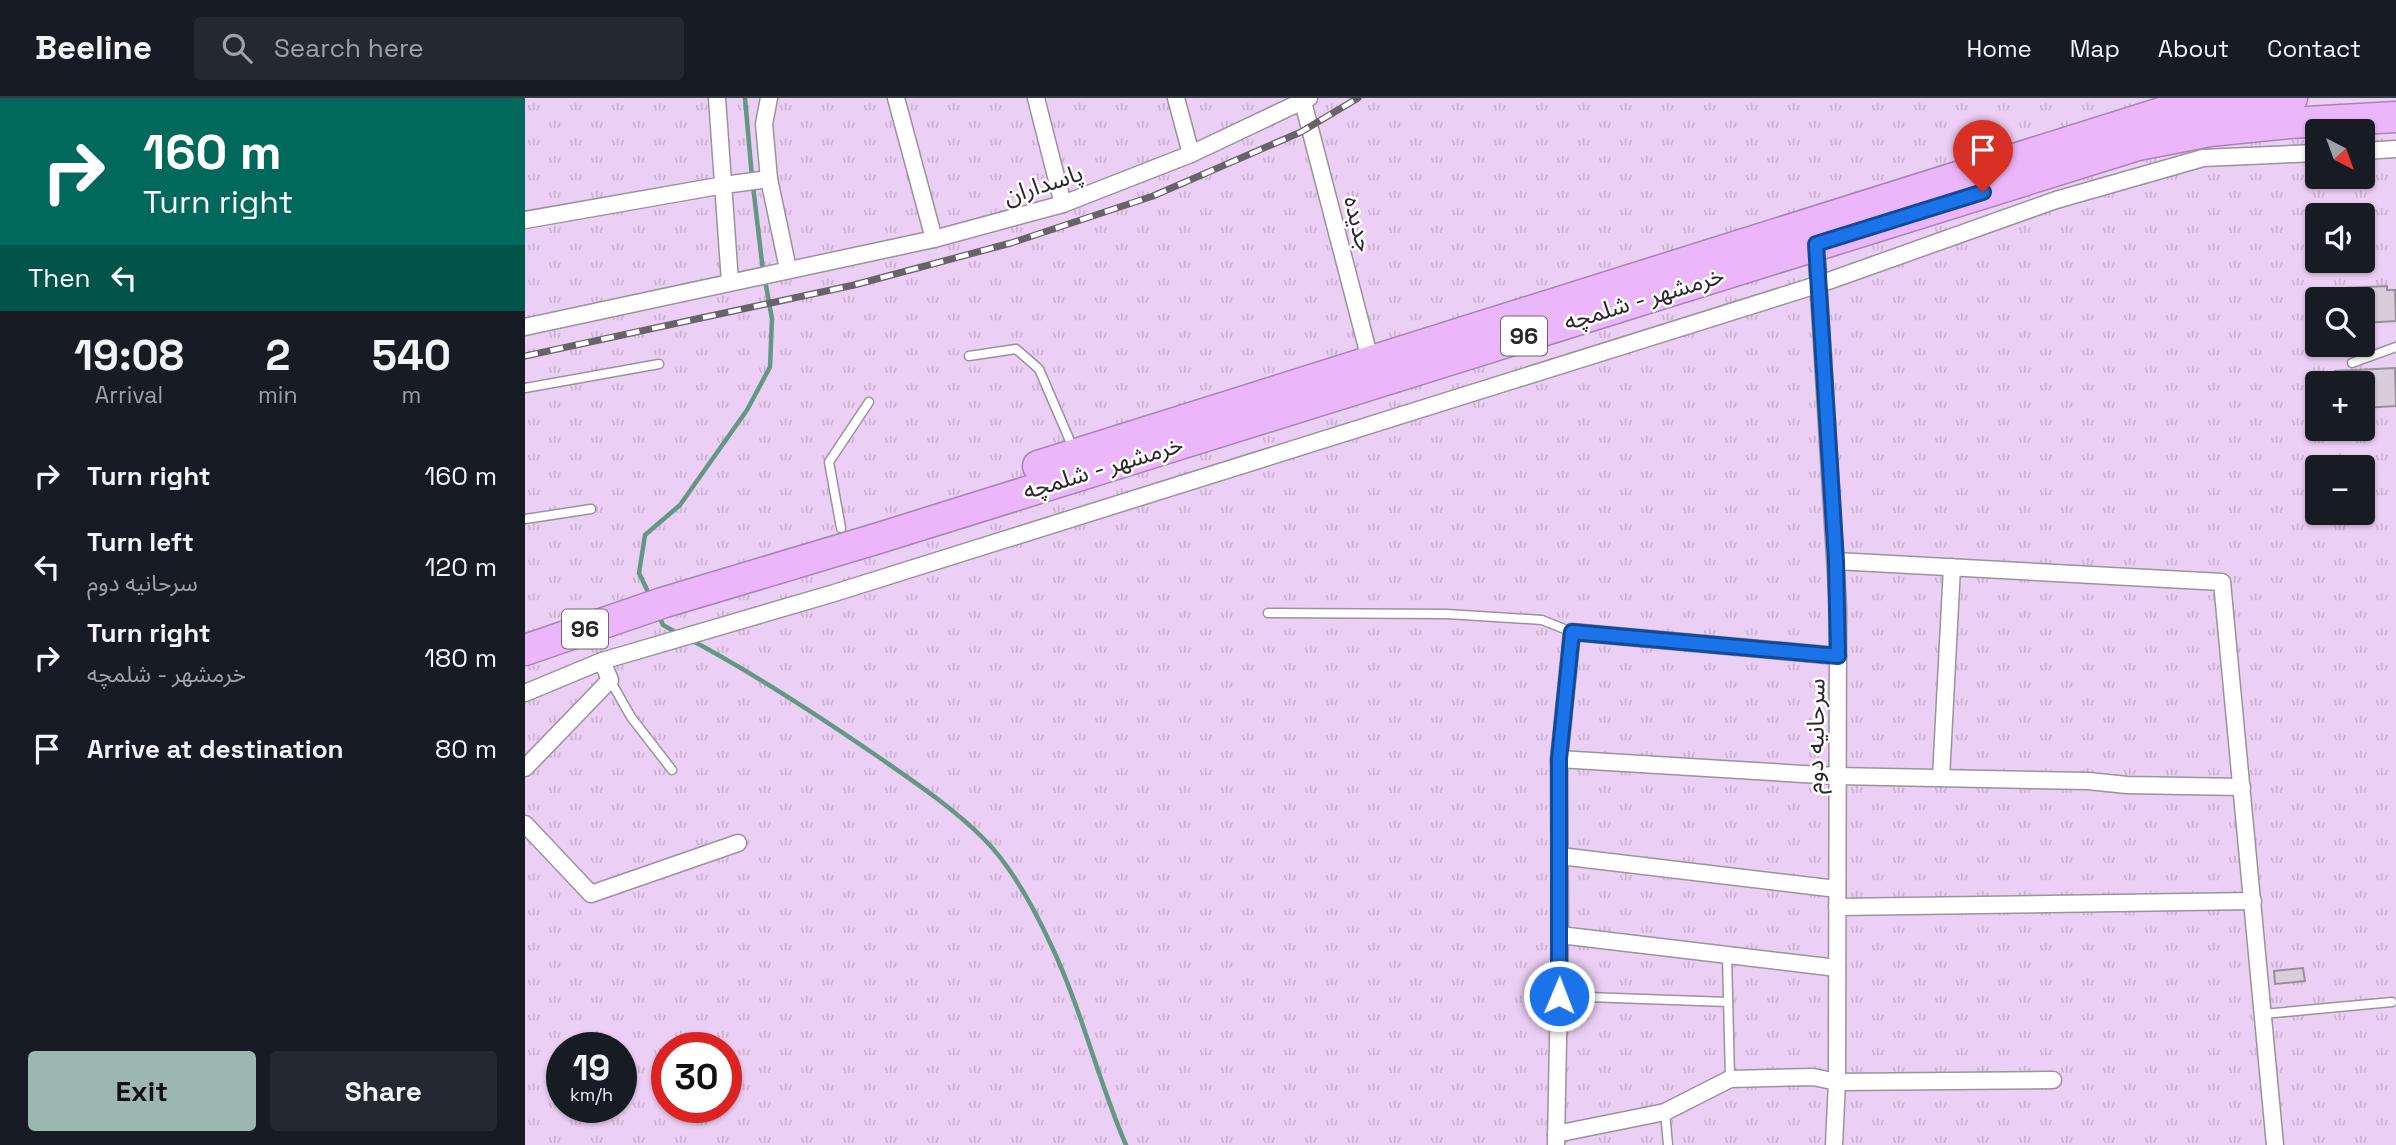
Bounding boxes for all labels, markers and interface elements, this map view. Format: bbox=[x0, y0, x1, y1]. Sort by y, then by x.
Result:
search box bbox=[194, 17, 684, 80]
text: Beeline bbox=[35, 27, 152, 69]
icon: search bbox=[218, 29, 256, 67]
text: Search here bbox=[274, 31, 424, 65]
text: Home bbox=[1966, 33, 2032, 64]
text: Map bbox=[2070, 33, 2120, 64]
text: About bbox=[2158, 33, 2229, 64]
text: Contact bbox=[2267, 33, 2361, 64]
north arrow bbox=[2305, 119, 2375, 189]
map controls bbox=[2305, 119, 2375, 525]
pin bbox=[1953, 120, 2013, 192]
text: 160 m bbox=[143, 121, 281, 183]
icon: right bbox=[28, 126, 119, 217]
icon: arrive bbox=[1964, 131, 2002, 169]
street label: پاسداران bbox=[999, 157, 1087, 212]
text: Turn right bbox=[143, 182, 293, 222]
street label: جدیده bbox=[1337, 193, 1381, 255]
button: sound bbox=[2305, 203, 2375, 273]
icon: left bbox=[105, 259, 143, 297]
street label: خرمشهر - شلمچه bbox=[1560, 259, 1728, 337]
text: Then bbox=[28, 261, 91, 295]
button: search bbox=[2305, 287, 2375, 357]
road number: 96 bbox=[1501, 316, 1547, 356]
text: 19:08 bbox=[74, 329, 184, 382]
text: 2 bbox=[265, 329, 290, 382]
text: 540 bbox=[372, 329, 451, 382]
button: + bbox=[2305, 371, 2375, 441]
text: Arrival bbox=[95, 380, 163, 410]
text: min bbox=[258, 380, 298, 410]
text: m bbox=[401, 380, 421, 410]
street label: خرمشهر - شلمچه bbox=[1019, 428, 1187, 506]
button: − bbox=[2305, 455, 2375, 525]
icon: right bbox=[28, 457, 66, 495]
text: Turn right bbox=[87, 459, 211, 493]
text: 160 m bbox=[425, 459, 497, 493]
text: Turn left bbox=[87, 525, 194, 559]
icon: left bbox=[28, 548, 66, 586]
text: 120 m bbox=[425, 550, 497, 584]
text: سرحانیه دوم bbox=[87, 568, 198, 598]
road number: 96 bbox=[562, 610, 608, 649]
text: Turn right bbox=[87, 616, 211, 650]
icon: right bbox=[28, 639, 66, 677]
text: 180 m bbox=[424, 641, 497, 675]
text: خرمشهر - شلمچه bbox=[87, 659, 246, 689]
street label: سرحانیه دوم bbox=[1798, 678, 1835, 794]
icon: arrive bbox=[28, 730, 66, 768]
text: Arrive at destination bbox=[87, 732, 344, 766]
text: 80 m bbox=[435, 732, 497, 766]
position arrow bbox=[1522, 959, 1596, 1033]
speed limit sign: 30 bbox=[651, 1032, 742, 1123]
text: 19 bbox=[573, 1046, 610, 1090]
button: Exit bbox=[28, 1051, 256, 1131]
button: Share bbox=[270, 1051, 497, 1131]
text: km/h bbox=[570, 1083, 613, 1106]

